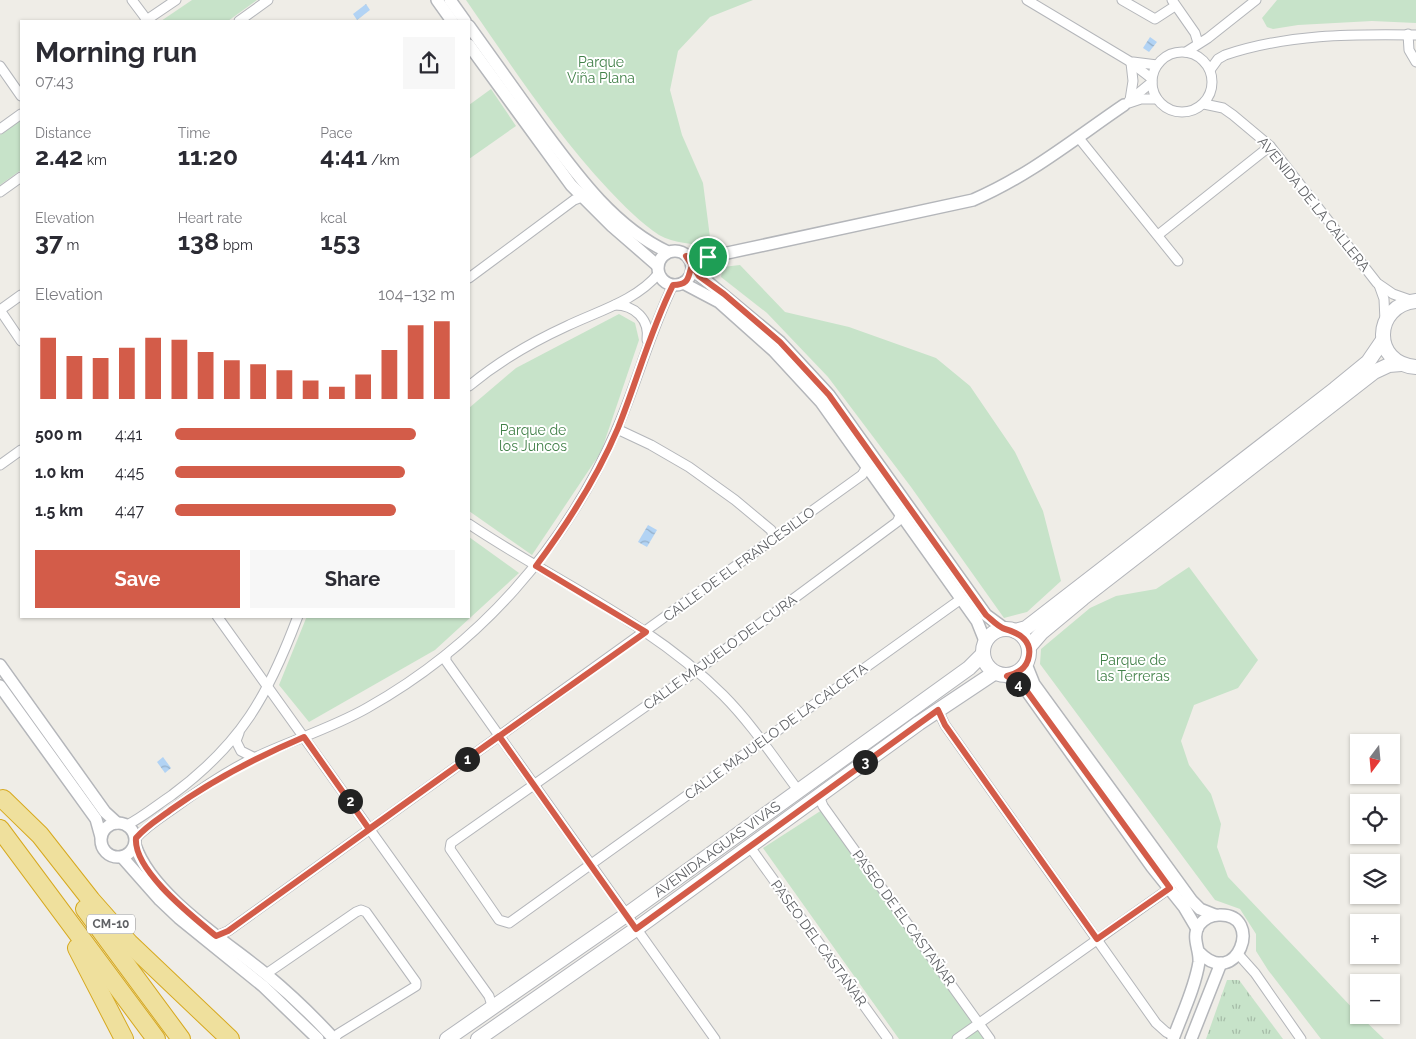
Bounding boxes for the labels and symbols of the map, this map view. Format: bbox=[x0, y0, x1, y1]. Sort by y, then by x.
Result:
park label: Parque Viña Plana bbox=[567, 54, 635, 86]
street label: AVENIDA DE LA CALLERA bbox=[1255, 134, 1374, 275]
pin bbox=[687, 236, 729, 278]
park label: Parque de los Juncos bbox=[499, 422, 567, 454]
street label: CALLE DE EL FRANCESILLO bbox=[660, 504, 818, 624]
street label: CALLE MAJUELO DEL CURA bbox=[640, 591, 800, 713]
park label: Parque de las Terreras bbox=[1096, 652, 1170, 684]
street label: CALLE MAJUELO DE LA CALCETA bbox=[682, 659, 871, 803]
pin: 4 bbox=[1006, 672, 1030, 696]
north arrow bbox=[1350, 734, 1400, 784]
pin: 1 bbox=[454, 746, 480, 772]
pin: 3 bbox=[852, 750, 878, 774]
pin: 2 bbox=[338, 788, 362, 814]
street label: AVENIDA AGUAS VIVAS bbox=[651, 797, 784, 900]
street label: PASEO DE EL CASTAÑAR bbox=[849, 846, 959, 989]
street label: PASEO DEL CASTAÑAR bbox=[768, 876, 871, 1009]
road number: CM-10 bbox=[87, 914, 135, 934]

